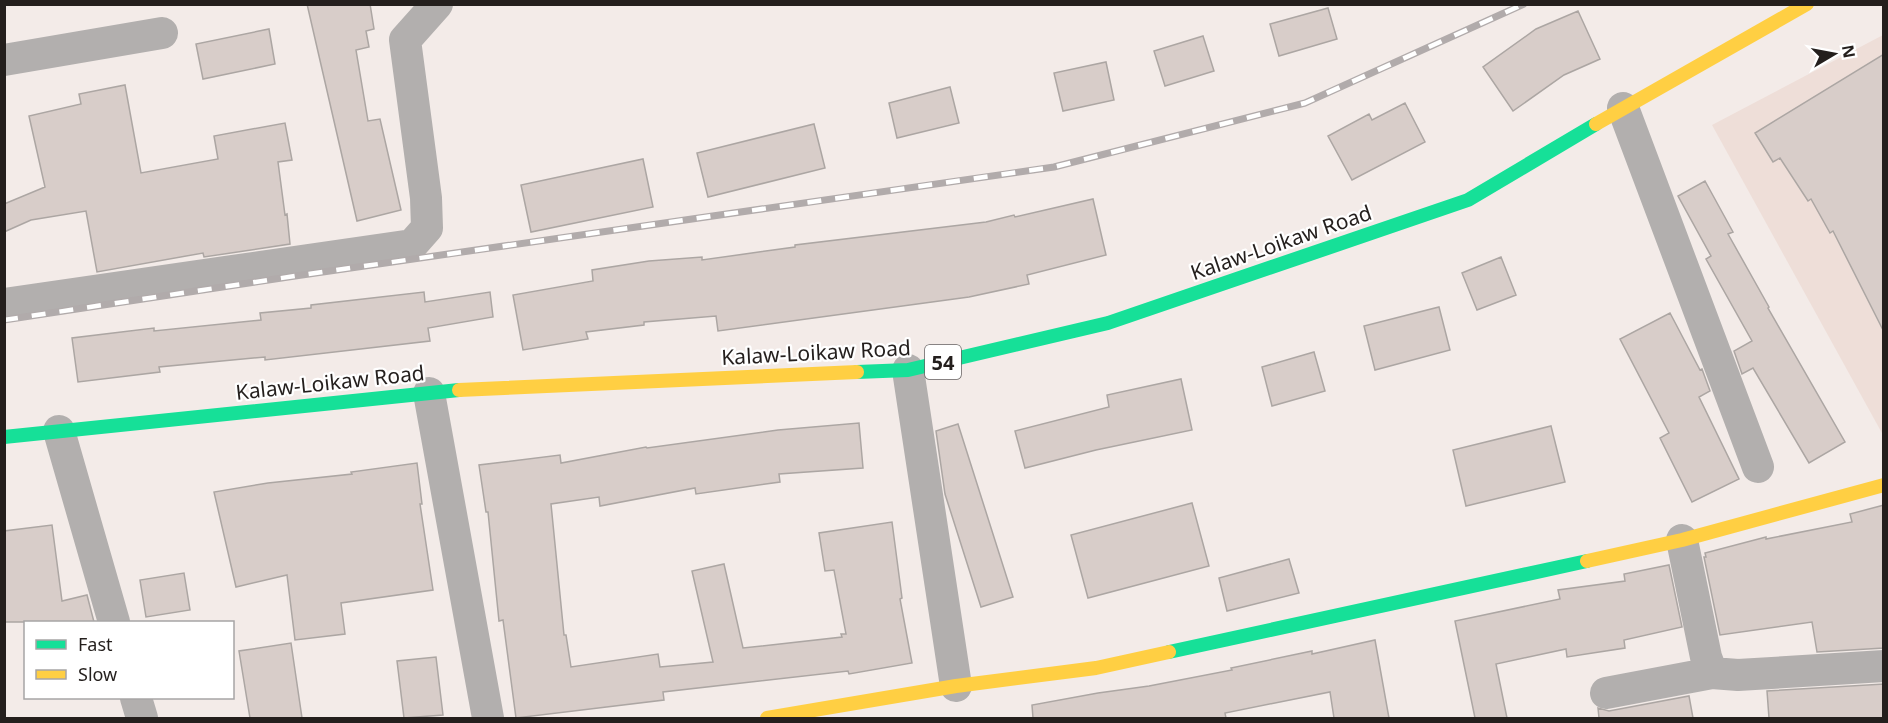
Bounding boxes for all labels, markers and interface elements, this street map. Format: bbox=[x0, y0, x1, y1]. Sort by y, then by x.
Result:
north arrow bbox=[1804, 24, 1864, 84]
text: N bbox=[1837, 43, 1861, 60]
street label: Kalaw-Loikaw Road bbox=[1187, 198, 1375, 286]
street label: Kalaw-Loikaw Road bbox=[720, 333, 912, 371]
road number: 54 bbox=[925, 345, 961, 379]
street label: Kalaw-Loikaw Road bbox=[234, 358, 426, 406]
legend bbox=[24, 621, 234, 699]
text: Fast bbox=[78, 632, 113, 656]
text: Slow bbox=[78, 662, 117, 686]

